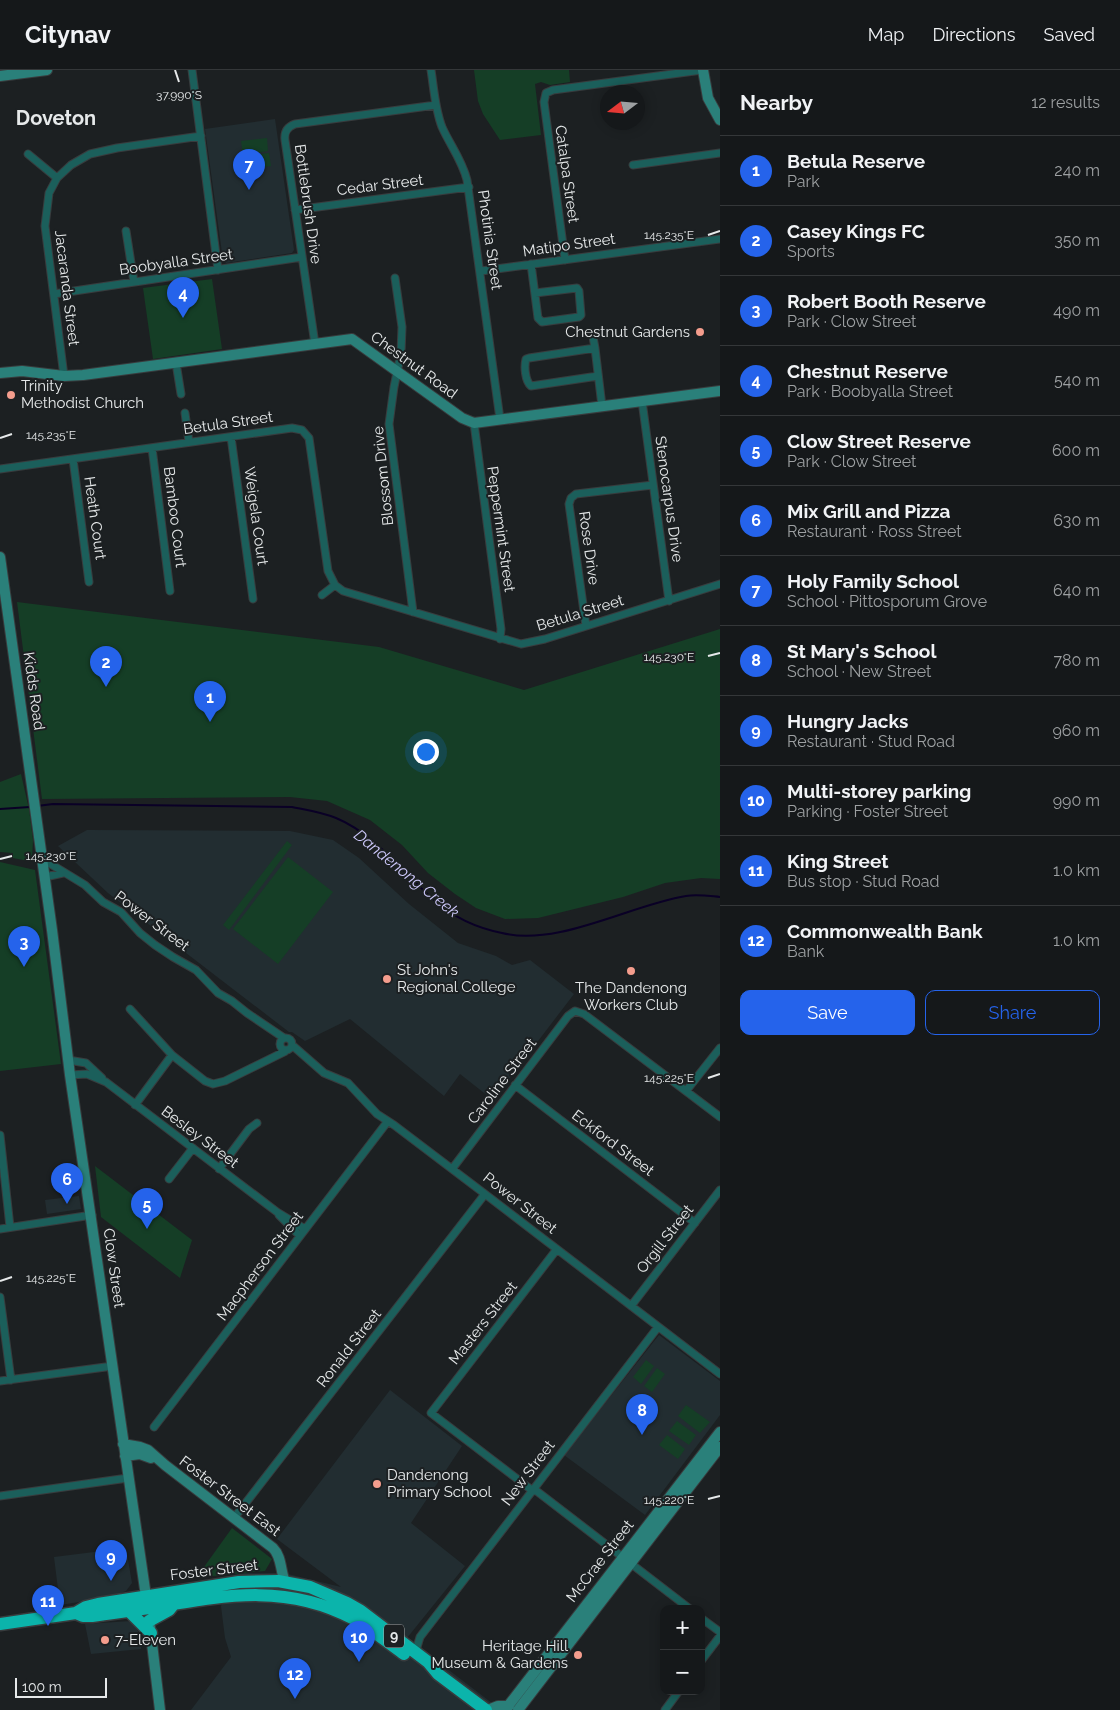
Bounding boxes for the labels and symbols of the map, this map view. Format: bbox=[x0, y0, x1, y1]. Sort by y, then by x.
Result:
north arrow bbox=[600, 85, 645, 130]
text: 37.990°S bbox=[156, 88, 202, 102]
district label: Doveton bbox=[16, 106, 96, 130]
street label: Catalpa Street bbox=[551, 124, 583, 224]
street label: Bottlebrush Drive bbox=[291, 143, 325, 265]
pin: 7 bbox=[233, 149, 265, 190]
street label: Cedar Street bbox=[336, 171, 424, 199]
street label: Photinia Street bbox=[474, 189, 506, 291]
text: 145.235°E bbox=[644, 228, 694, 242]
street label: Jacaranda Street bbox=[51, 229, 83, 347]
street label: Matipo Street bbox=[522, 230, 616, 260]
street label: Boobyalla Street bbox=[118, 245, 234, 279]
pin: 4 bbox=[167, 277, 199, 318]
place label: Chestnut Gardens bbox=[565, 323, 690, 341]
marker: Chestnut Gardens bbox=[694, 326, 706, 338]
street label: Chestnut Road bbox=[367, 328, 461, 402]
place label: Trinity Methodist Church bbox=[21, 377, 144, 412]
marker: Trinity Methodist Church bbox=[5, 389, 17, 401]
street label: Betula Street bbox=[182, 408, 274, 438]
street label: Blossom Drive bbox=[369, 425, 397, 527]
text: 145.235°E bbox=[26, 428, 76, 442]
street label: Stenocarpus Drive bbox=[651, 435, 687, 563]
street label: Peppermint Street bbox=[483, 465, 519, 593]
street label: Bamboo Court bbox=[160, 466, 190, 568]
street label: Weigela Court bbox=[240, 466, 272, 566]
street label: Heath Court bbox=[80, 475, 110, 561]
street label: Rose Drive bbox=[575, 510, 603, 586]
street label: Betula Street bbox=[534, 591, 626, 635]
pin: 2 bbox=[90, 646, 122, 687]
text: 145.230°E bbox=[644, 650, 694, 664]
street label: Kidds Road bbox=[20, 651, 48, 731]
pin: 1 bbox=[194, 681, 226, 722]
your location bbox=[413, 739, 439, 765]
water label: Dandenong Creek bbox=[350, 825, 463, 922]
text: 145.230°E bbox=[26, 849, 76, 863]
street label: Power Street bbox=[111, 887, 193, 955]
pin: 3 bbox=[8, 926, 40, 967]
place label: St John's Regional College bbox=[397, 961, 516, 996]
marker: The Dandenong Workers Club bbox=[625, 965, 637, 977]
marker: St John's Regional College bbox=[381, 973, 393, 985]
place label: The Dandenong Workers Club bbox=[575, 979, 687, 1014]
street label: Caroline Street bbox=[464, 1035, 540, 1127]
text: 145.225°E bbox=[644, 1071, 694, 1085]
street label: Besley Street bbox=[158, 1102, 242, 1172]
street label: Eckford Street bbox=[568, 1106, 658, 1180]
pin: 6 bbox=[51, 1163, 83, 1204]
street label: Power Street bbox=[479, 1169, 561, 1237]
pin: 5 bbox=[131, 1188, 163, 1229]
street label: Orgill Street bbox=[633, 1201, 697, 1277]
street label: Macpherson Street bbox=[213, 1208, 307, 1324]
street label: Clow Street bbox=[100, 1227, 128, 1309]
text: 145.225°E bbox=[26, 1271, 76, 1285]
street label: Masters Street bbox=[445, 1278, 521, 1368]
street label: Ronald Street bbox=[313, 1305, 385, 1391]
pin: 8 bbox=[626, 1394, 658, 1435]
street label: New Street bbox=[498, 1437, 558, 1509]
street label: Foster Street East bbox=[176, 1452, 284, 1540]
place label: Dandenong Primary School bbox=[387, 1466, 493, 1501]
marker: Dandenong Primary School bbox=[371, 1478, 383, 1490]
text: 145.220°E bbox=[644, 1493, 694, 1507]
street label: McCrae Street bbox=[562, 1516, 638, 1606]
pin: 9 bbox=[95, 1540, 127, 1581]
street label: Foster Street bbox=[169, 1556, 259, 1584]
pin: 11 bbox=[32, 1585, 64, 1626]
pin: 10 bbox=[343, 1621, 375, 1662]
road number: 9 bbox=[384, 1624, 404, 1648]
place label: 7-Eleven bbox=[115, 1631, 176, 1649]
marker: 7-Eleven bbox=[99, 1634, 111, 1646]
place label: Heritage Hill Museum & Gardens bbox=[431, 1637, 569, 1672]
marker: Heritage Hill Museum & Gardens bbox=[572, 1649, 584, 1661]
pin: 12 bbox=[279, 1658, 311, 1699]
scale bar bbox=[15, 1675, 108, 1698]

